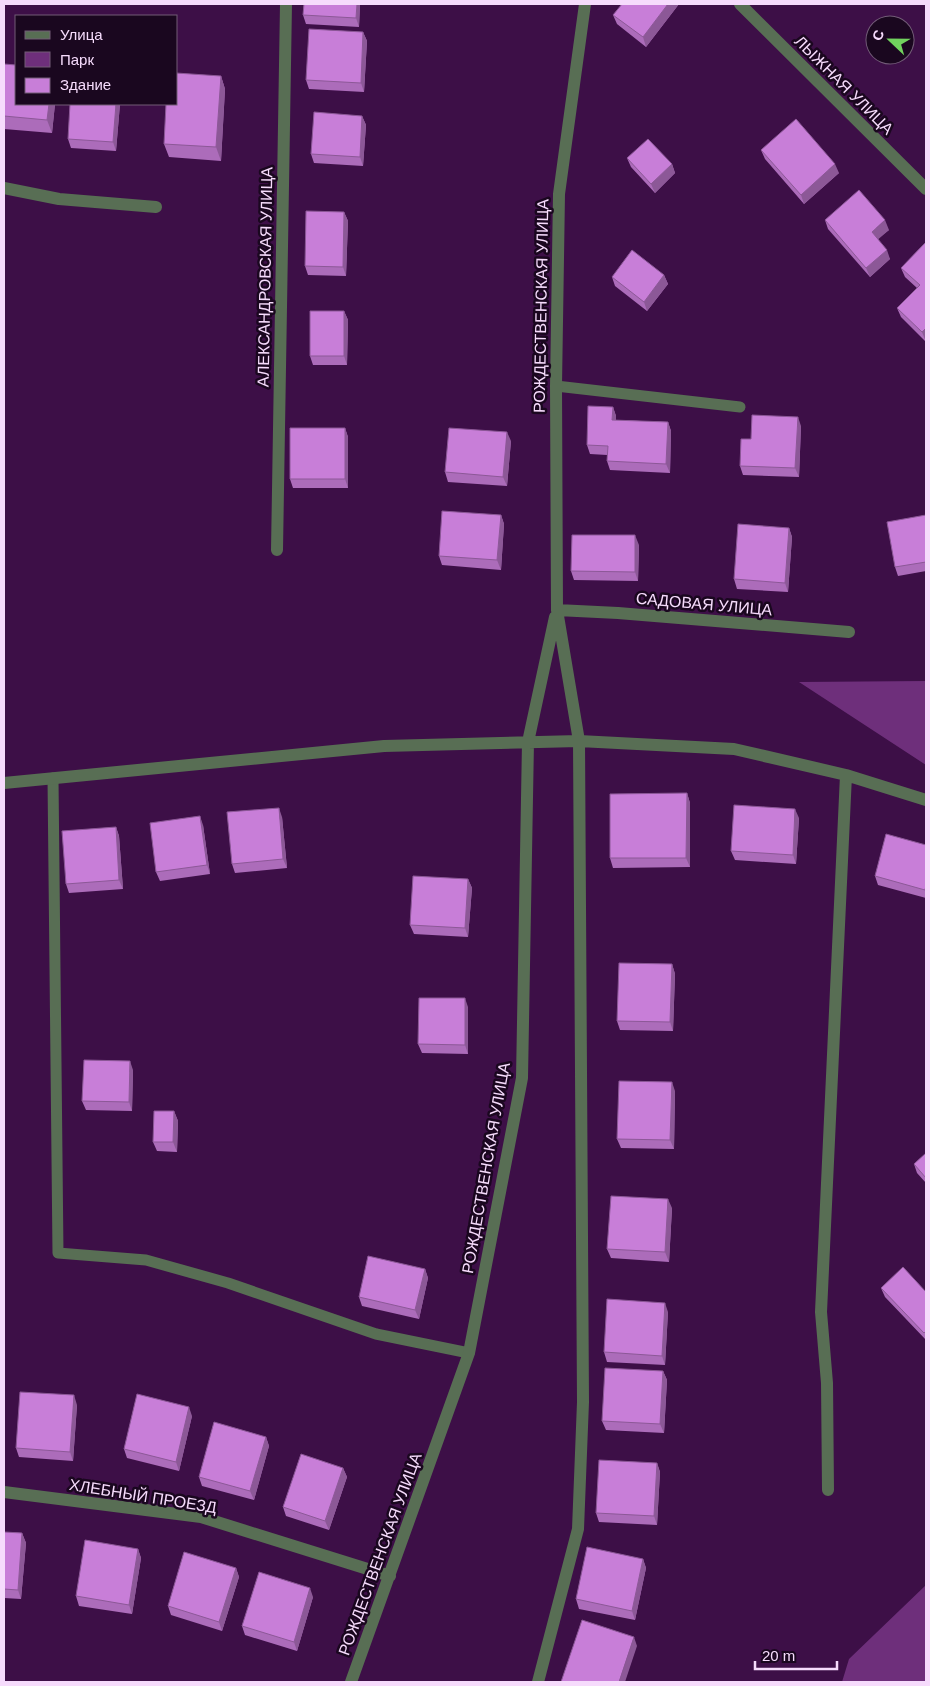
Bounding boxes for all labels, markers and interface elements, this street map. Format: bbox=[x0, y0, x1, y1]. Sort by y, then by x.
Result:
legend bbox=[15, 15, 178, 105]
north arrow bbox=[865, 15, 915, 65]
text: Улица bbox=[60, 26, 103, 43]
text: С bbox=[869, 27, 887, 43]
street label: ЛЫЖНАЯ УЛИЦА bbox=[791, 32, 897, 138]
text: Парк bbox=[60, 51, 94, 68]
text: Здание bbox=[60, 76, 111, 93]
street label: АЛЕКСАНДРОВСКАЯ УЛИЦА bbox=[255, 166, 275, 387]
street label: РОЖДЕСТВЕНСКАЯ УЛИЦА bbox=[531, 199, 551, 413]
street label: САДОВАЯ УЛИЦА bbox=[635, 590, 773, 618]
street label: РОЖДЕСТВЕНСКАЯ УЛИЦА bbox=[459, 1061, 513, 1275]
street label: РОЖДЕСТВЕНСКАЯ УЛИЦА bbox=[335, 1450, 425, 1657]
street label: ХЛЕБНЫЙ ПРОЕЗД bbox=[68, 1475, 218, 1516]
scale bar bbox=[755, 1638, 838, 1670]
text: 20 m bbox=[762, 1647, 795, 1664]

